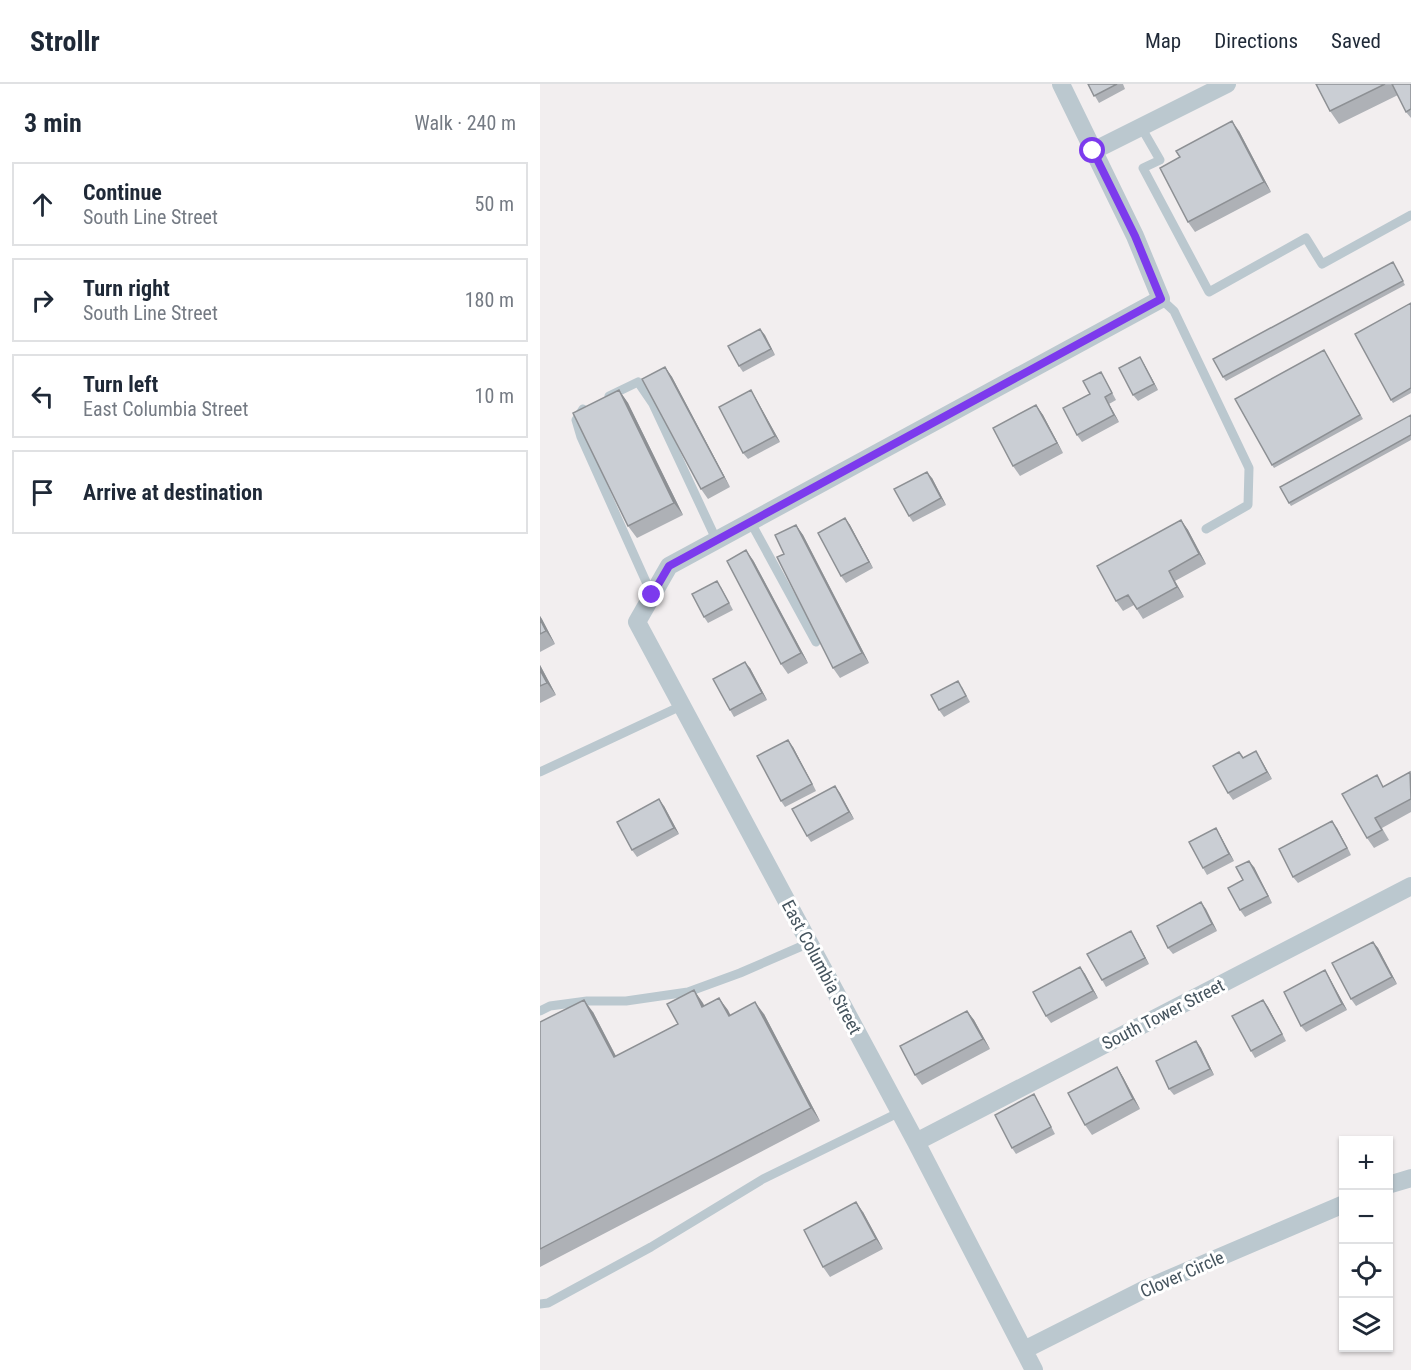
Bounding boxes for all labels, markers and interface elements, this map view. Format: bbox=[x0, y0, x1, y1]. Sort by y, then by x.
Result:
text: Strollr bbox=[30, 25, 100, 58]
text: Map bbox=[1145, 29, 1181, 53]
text: Directions bbox=[1214, 29, 1298, 53]
text: Saved bbox=[1331, 29, 1381, 53]
text: 3 min bbox=[24, 108, 82, 138]
text: Walk · 240 m bbox=[415, 111, 516, 135]
route start bbox=[1079, 137, 1105, 163]
text: Continue bbox=[83, 180, 162, 205]
icon: ahead bbox=[26, 188, 59, 221]
text: 50 m bbox=[475, 192, 514, 216]
text: South Line Street bbox=[83, 205, 218, 229]
text: Turn right bbox=[83, 276, 170, 301]
icon: right bbox=[26, 284, 59, 317]
text: 180 m bbox=[465, 288, 514, 312]
text: South Line Street bbox=[83, 301, 218, 325]
text: Turn left bbox=[83, 372, 158, 397]
icon: left bbox=[26, 380, 59, 413]
text: 10 m bbox=[475, 384, 514, 408]
text: East Columbia Street bbox=[83, 397, 248, 421]
icon: arrive bbox=[26, 476, 59, 509]
text: Arrive at destination bbox=[83, 480, 263, 505]
route end bbox=[638, 581, 664, 607]
street label: East Columbia Street bbox=[778, 896, 866, 1038]
street label: South Tower Street bbox=[1098, 974, 1228, 1054]
map controls bbox=[1339, 1136, 1393, 1352]
button: + bbox=[1339, 1136, 1393, 1190]
button: − bbox=[1339, 1190, 1393, 1244]
button: locate bbox=[1339, 1244, 1393, 1298]
street label: Clover Circle bbox=[1137, 1246, 1227, 1302]
button: layers bbox=[1339, 1298, 1393, 1352]

